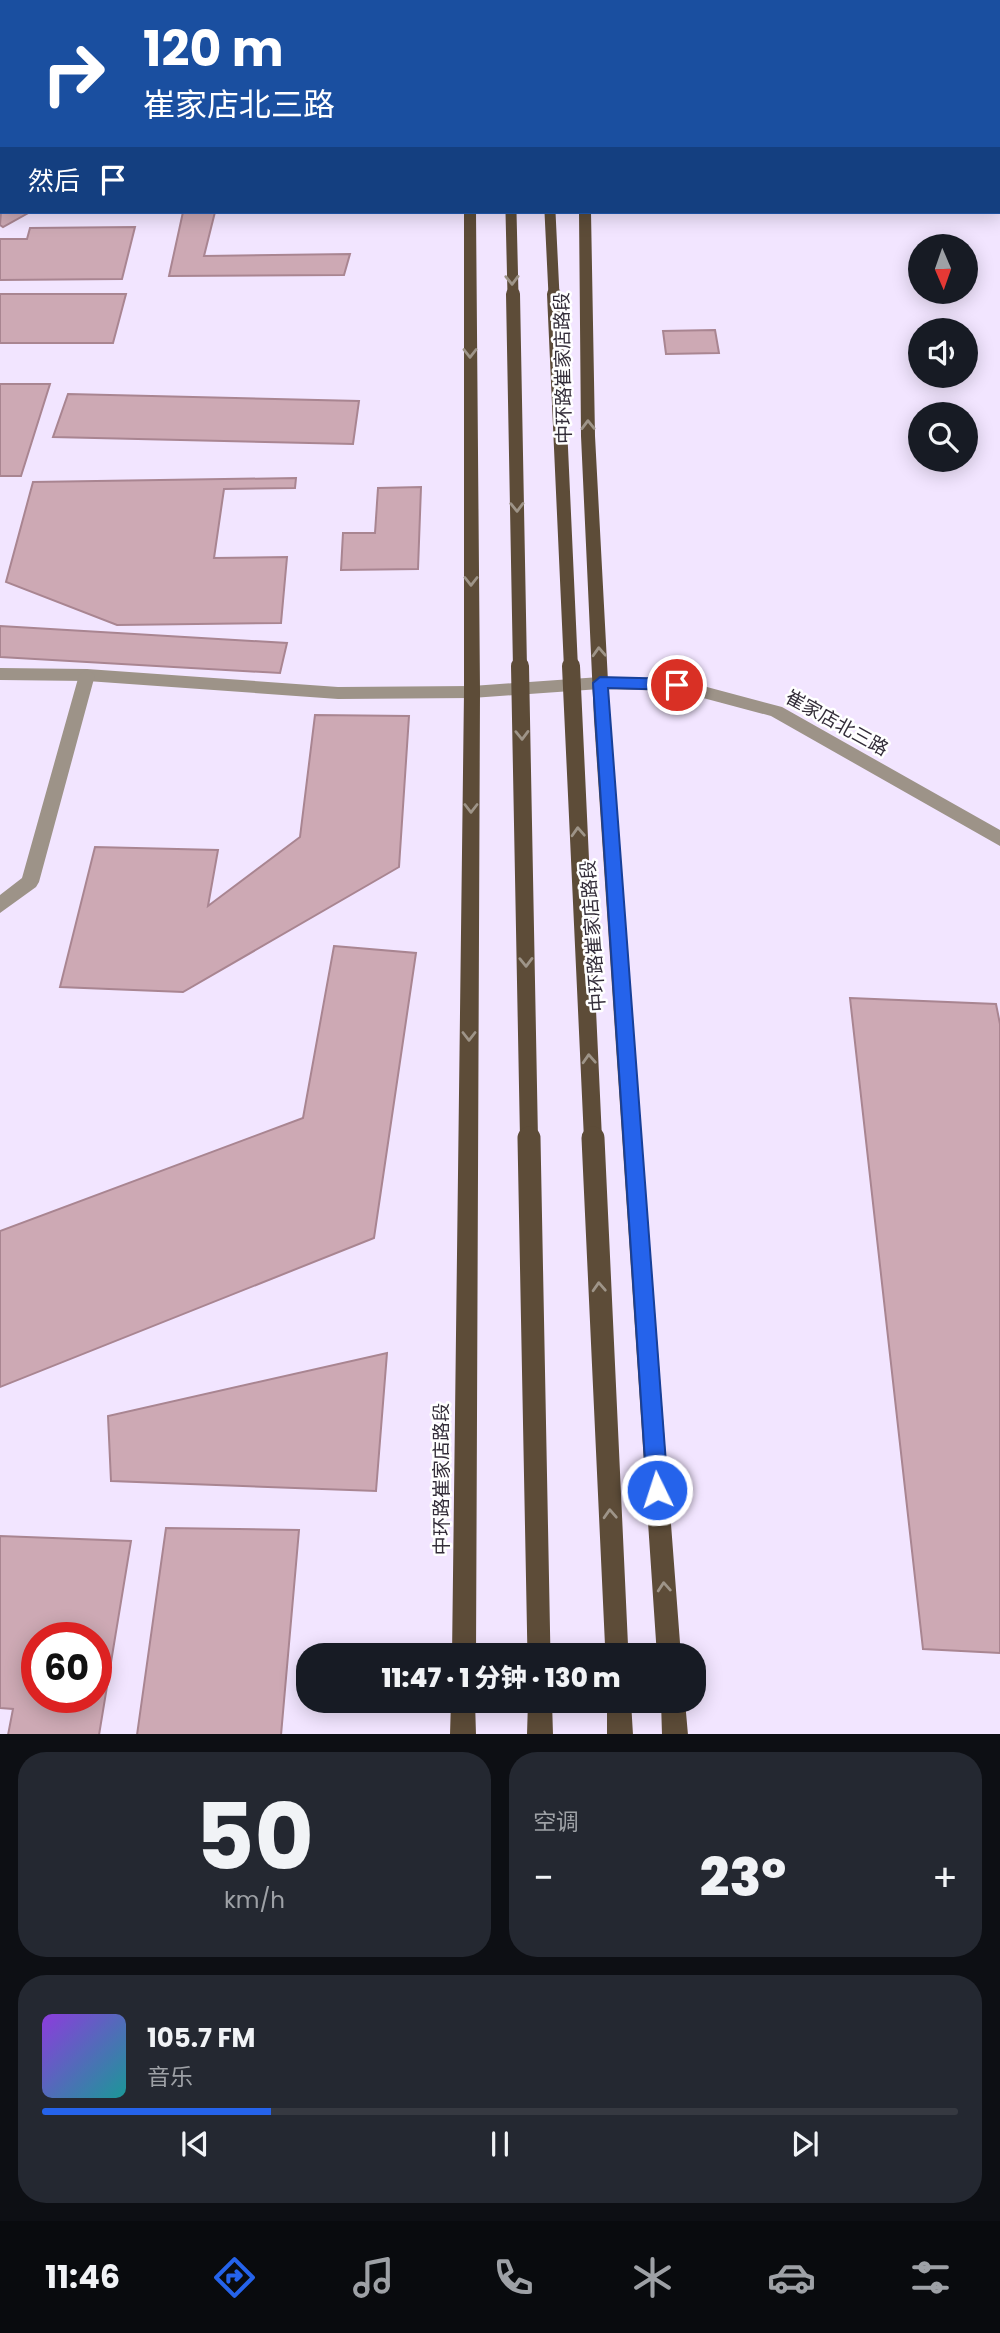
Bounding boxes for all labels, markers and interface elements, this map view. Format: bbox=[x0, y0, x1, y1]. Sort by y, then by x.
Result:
text: 120 m bbox=[143, 15, 284, 83]
icon: right bbox=[28, 28, 119, 119]
text: 崔家店北三路 bbox=[143, 82, 335, 127]
icon: arrive bbox=[94, 161, 132, 199]
text: 然后 bbox=[28, 163, 80, 199]
north arrow bbox=[908, 234, 978, 304]
map controls bbox=[908, 234, 978, 472]
one-way arrow bbox=[504, 275, 519, 286]
street label: 中环路崔家店路段 bbox=[548, 292, 578, 444]
button: sound bbox=[908, 318, 978, 388]
one-way arrow bbox=[462, 349, 478, 359]
button: search bbox=[908, 402, 978, 472]
one-way arrow bbox=[580, 419, 595, 430]
one-way arrow bbox=[509, 503, 525, 513]
one-way arrow bbox=[463, 576, 479, 587]
one-way arrow bbox=[592, 646, 607, 657]
pin bbox=[647, 655, 707, 715]
icon: arrive bbox=[658, 666, 696, 704]
street label: 崔家店北三路 bbox=[781, 684, 893, 762]
one-way arrow bbox=[514, 730, 530, 741]
one-way arrow bbox=[463, 804, 479, 814]
one-way arrow bbox=[571, 826, 586, 837]
street label: 中环路崔家店路段 bbox=[574, 859, 612, 1013]
one-way arrow bbox=[518, 958, 534, 968]
one-way arrow bbox=[461, 1031, 477, 1042]
one-way arrow bbox=[581, 1054, 596, 1065]
one-way arrow bbox=[592, 1281, 607, 1292]
street label: 中环路崔家店路段 bbox=[428, 1403, 455, 1555]
position arrow bbox=[620, 1453, 694, 1527]
one-way arrow bbox=[603, 1508, 618, 1519]
one-way arrow bbox=[657, 1582, 672, 1593]
speed limit sign: 60 bbox=[21, 1622, 112, 1713]
text: 11:47 · 1 分钟 · 130 m bbox=[382, 1660, 621, 1696]
text: 50 bbox=[195, 1773, 314, 1901]
text: 空调 bbox=[533, 1806, 579, 1838]
text: 23° bbox=[700, 1841, 786, 1914]
text: − bbox=[533, 1851, 554, 1904]
text: + bbox=[932, 1851, 958, 1904]
text: km/h bbox=[224, 1884, 285, 1916]
text: 105.7 FM bbox=[147, 2020, 255, 2056]
text: 音乐 bbox=[147, 2061, 193, 2093]
icon: previous bbox=[176, 2125, 214, 2163]
icon: pause bbox=[481, 2125, 519, 2163]
icon: next bbox=[786, 2125, 824, 2163]
icon: directions bbox=[210, 2253, 259, 2302]
icon: music bbox=[349, 2253, 398, 2302]
icon: phone bbox=[489, 2253, 538, 2302]
icon: climate bbox=[628, 2253, 677, 2302]
icon: car bbox=[767, 2253, 816, 2302]
icon: filters bbox=[906, 2253, 955, 2302]
text: 11:46 bbox=[45, 2254, 120, 2299]

